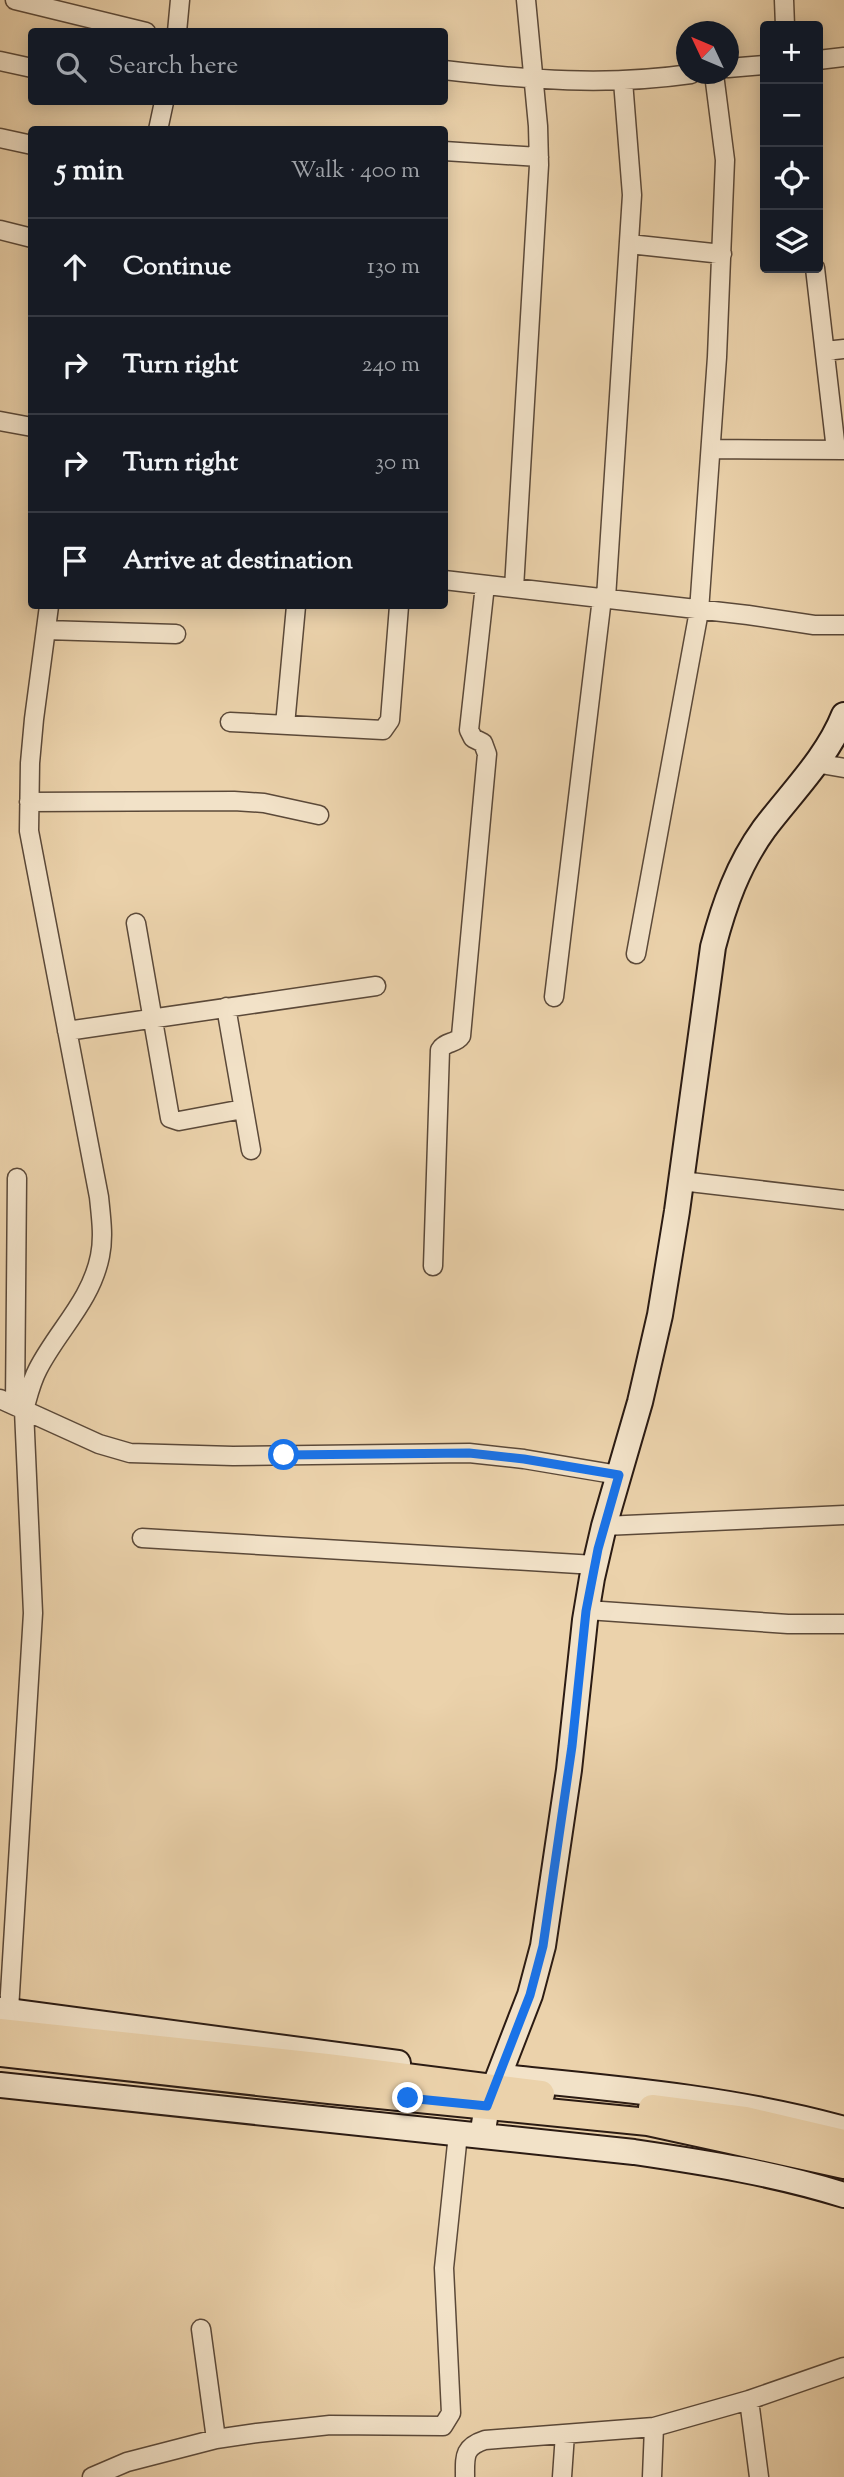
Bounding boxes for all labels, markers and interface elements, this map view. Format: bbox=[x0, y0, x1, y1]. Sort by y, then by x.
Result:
north arrow bbox=[676, 21, 739, 84]
map controls bbox=[760, 21, 823, 273]
button: + bbox=[760, 21, 823, 84]
search box bbox=[28, 28, 448, 105]
icon: search bbox=[52, 48, 90, 86]
text: Search here bbox=[108, 48, 238, 85]
button: − bbox=[760, 84, 823, 147]
button: locate bbox=[760, 147, 823, 210]
text: 5 min bbox=[56, 150, 124, 193]
text: Walk · 400 m bbox=[291, 155, 420, 188]
button: layers bbox=[760, 210, 823, 273]
icon: ahead bbox=[56, 248, 94, 286]
text: Continue bbox=[123, 249, 231, 286]
text: 130 m bbox=[367, 251, 420, 284]
icon: right bbox=[56, 346, 94, 384]
text: Turn right bbox=[123, 347, 238, 384]
text: 240 m bbox=[362, 349, 420, 382]
icon: right bbox=[56, 444, 94, 482]
text: Turn right bbox=[123, 445, 238, 482]
text: 30 m bbox=[375, 447, 420, 480]
icon: arrive bbox=[56, 542, 94, 580]
text: Arrive at destination bbox=[123, 543, 353, 580]
route start bbox=[268, 1439, 299, 1470]
route end bbox=[392, 2082, 423, 2113]

